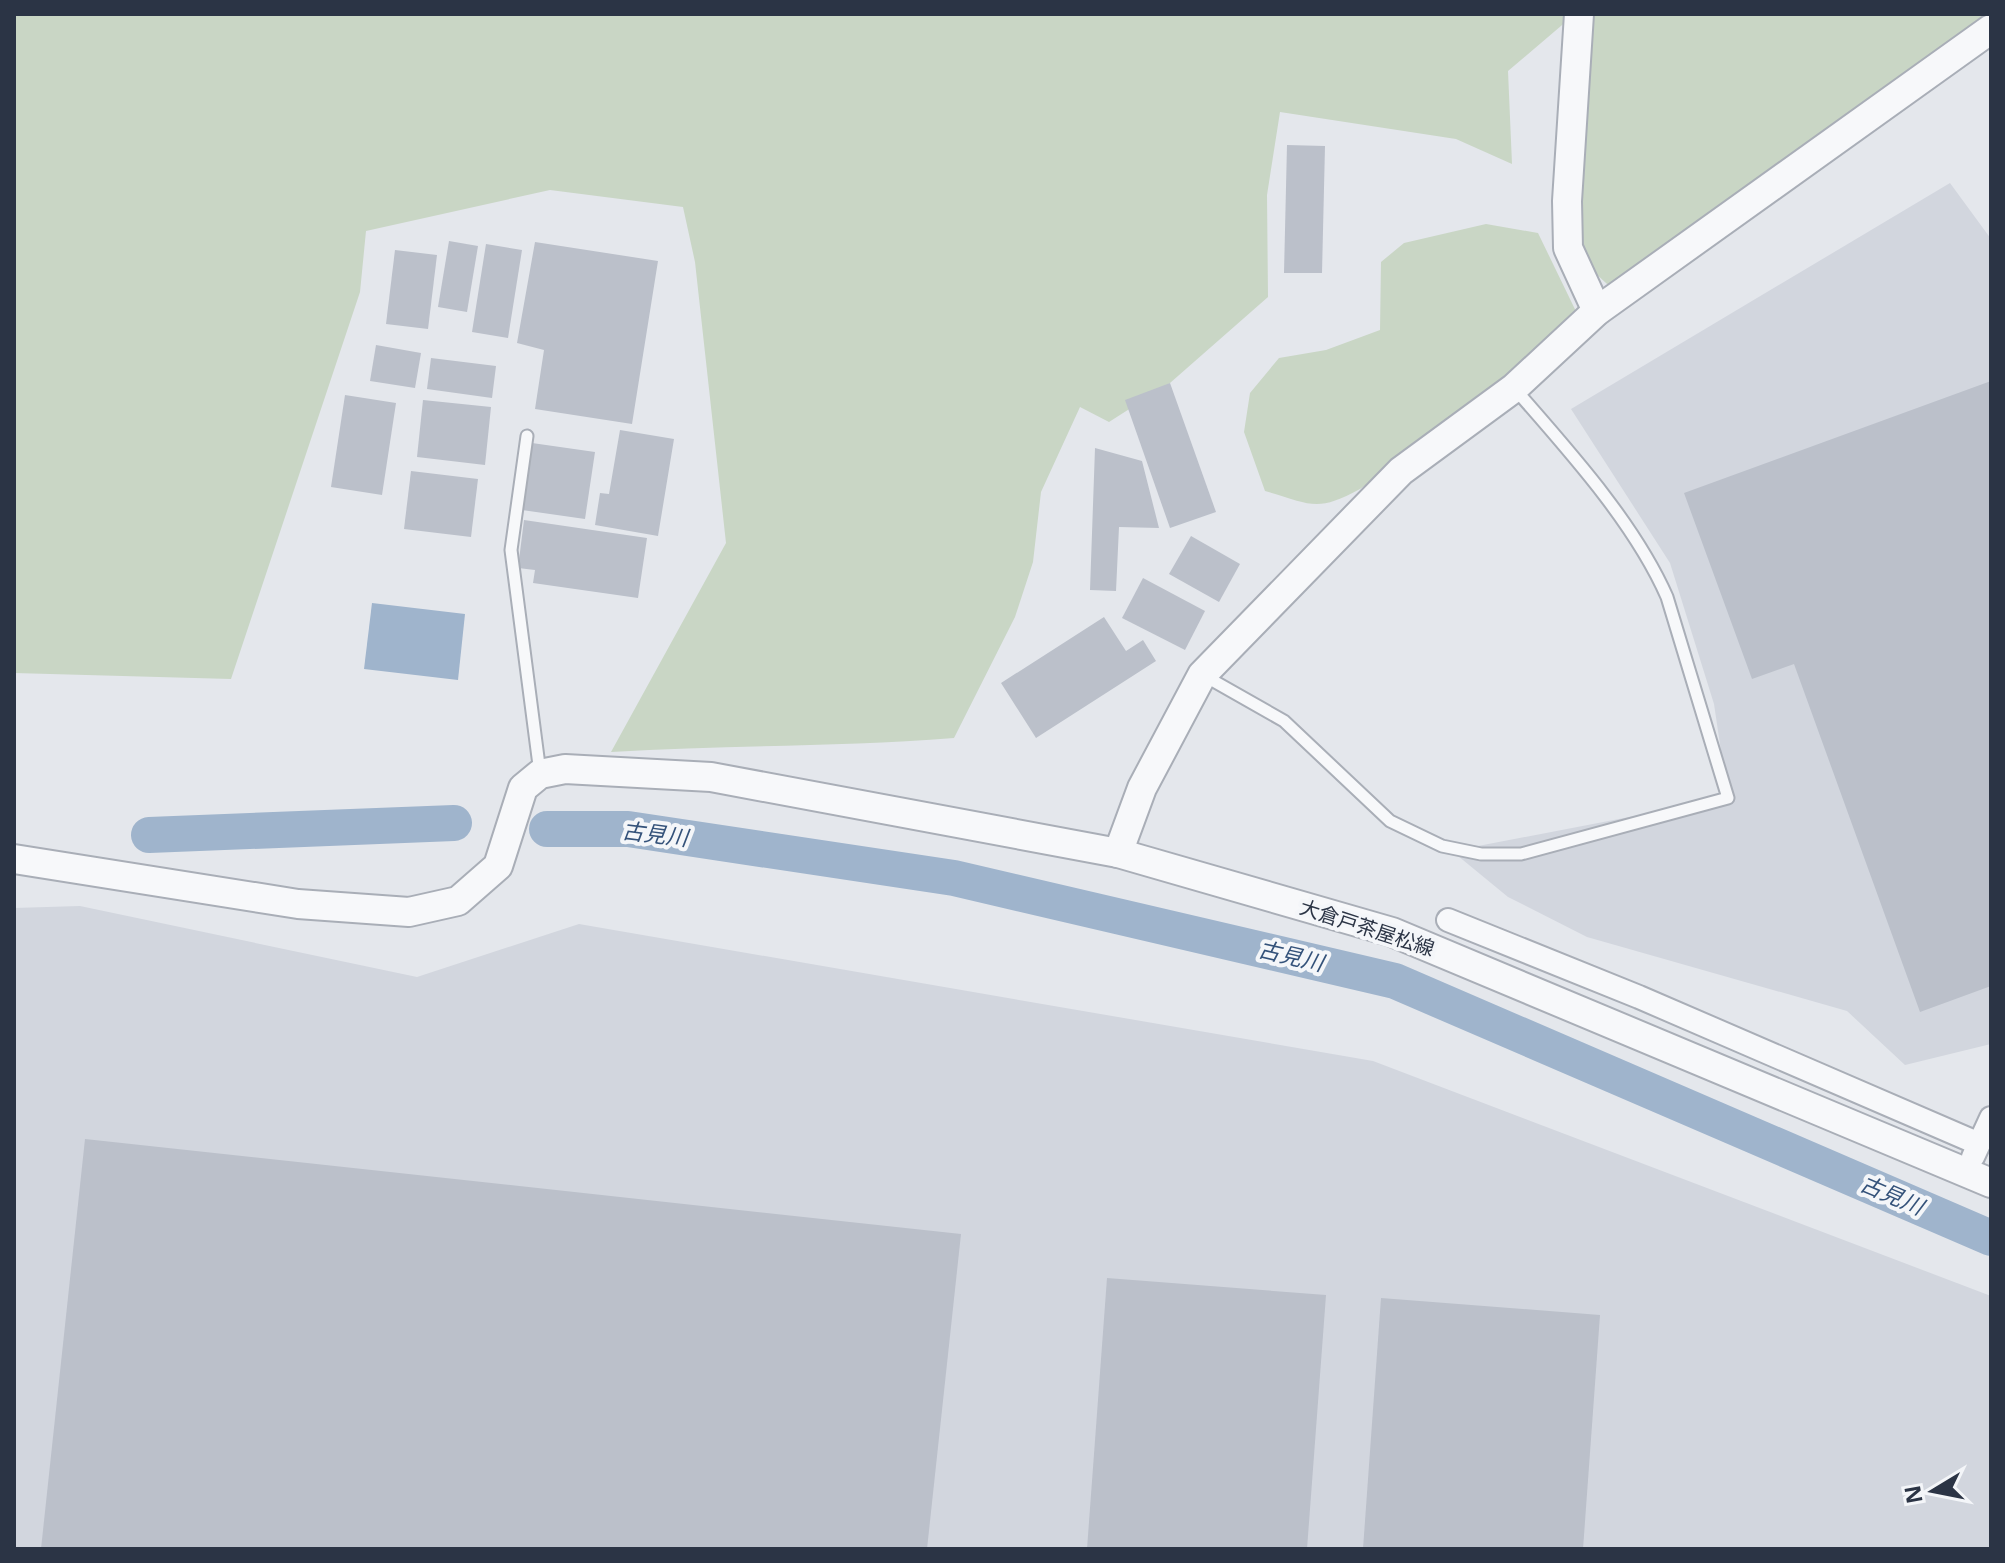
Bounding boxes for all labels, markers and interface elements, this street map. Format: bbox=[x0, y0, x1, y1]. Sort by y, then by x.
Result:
water label: 古見川 bbox=[621, 814, 692, 852]
street label: 大倉戸茶屋松線 bbox=[1296, 893, 1438, 962]
water label: 古見川 bbox=[1256, 933, 1329, 978]
water label: 古見川 bbox=[1856, 1167, 1930, 1222]
north arrow bbox=[1893, 1451, 1973, 1531]
text: N bbox=[1896, 1483, 1929, 1506]

